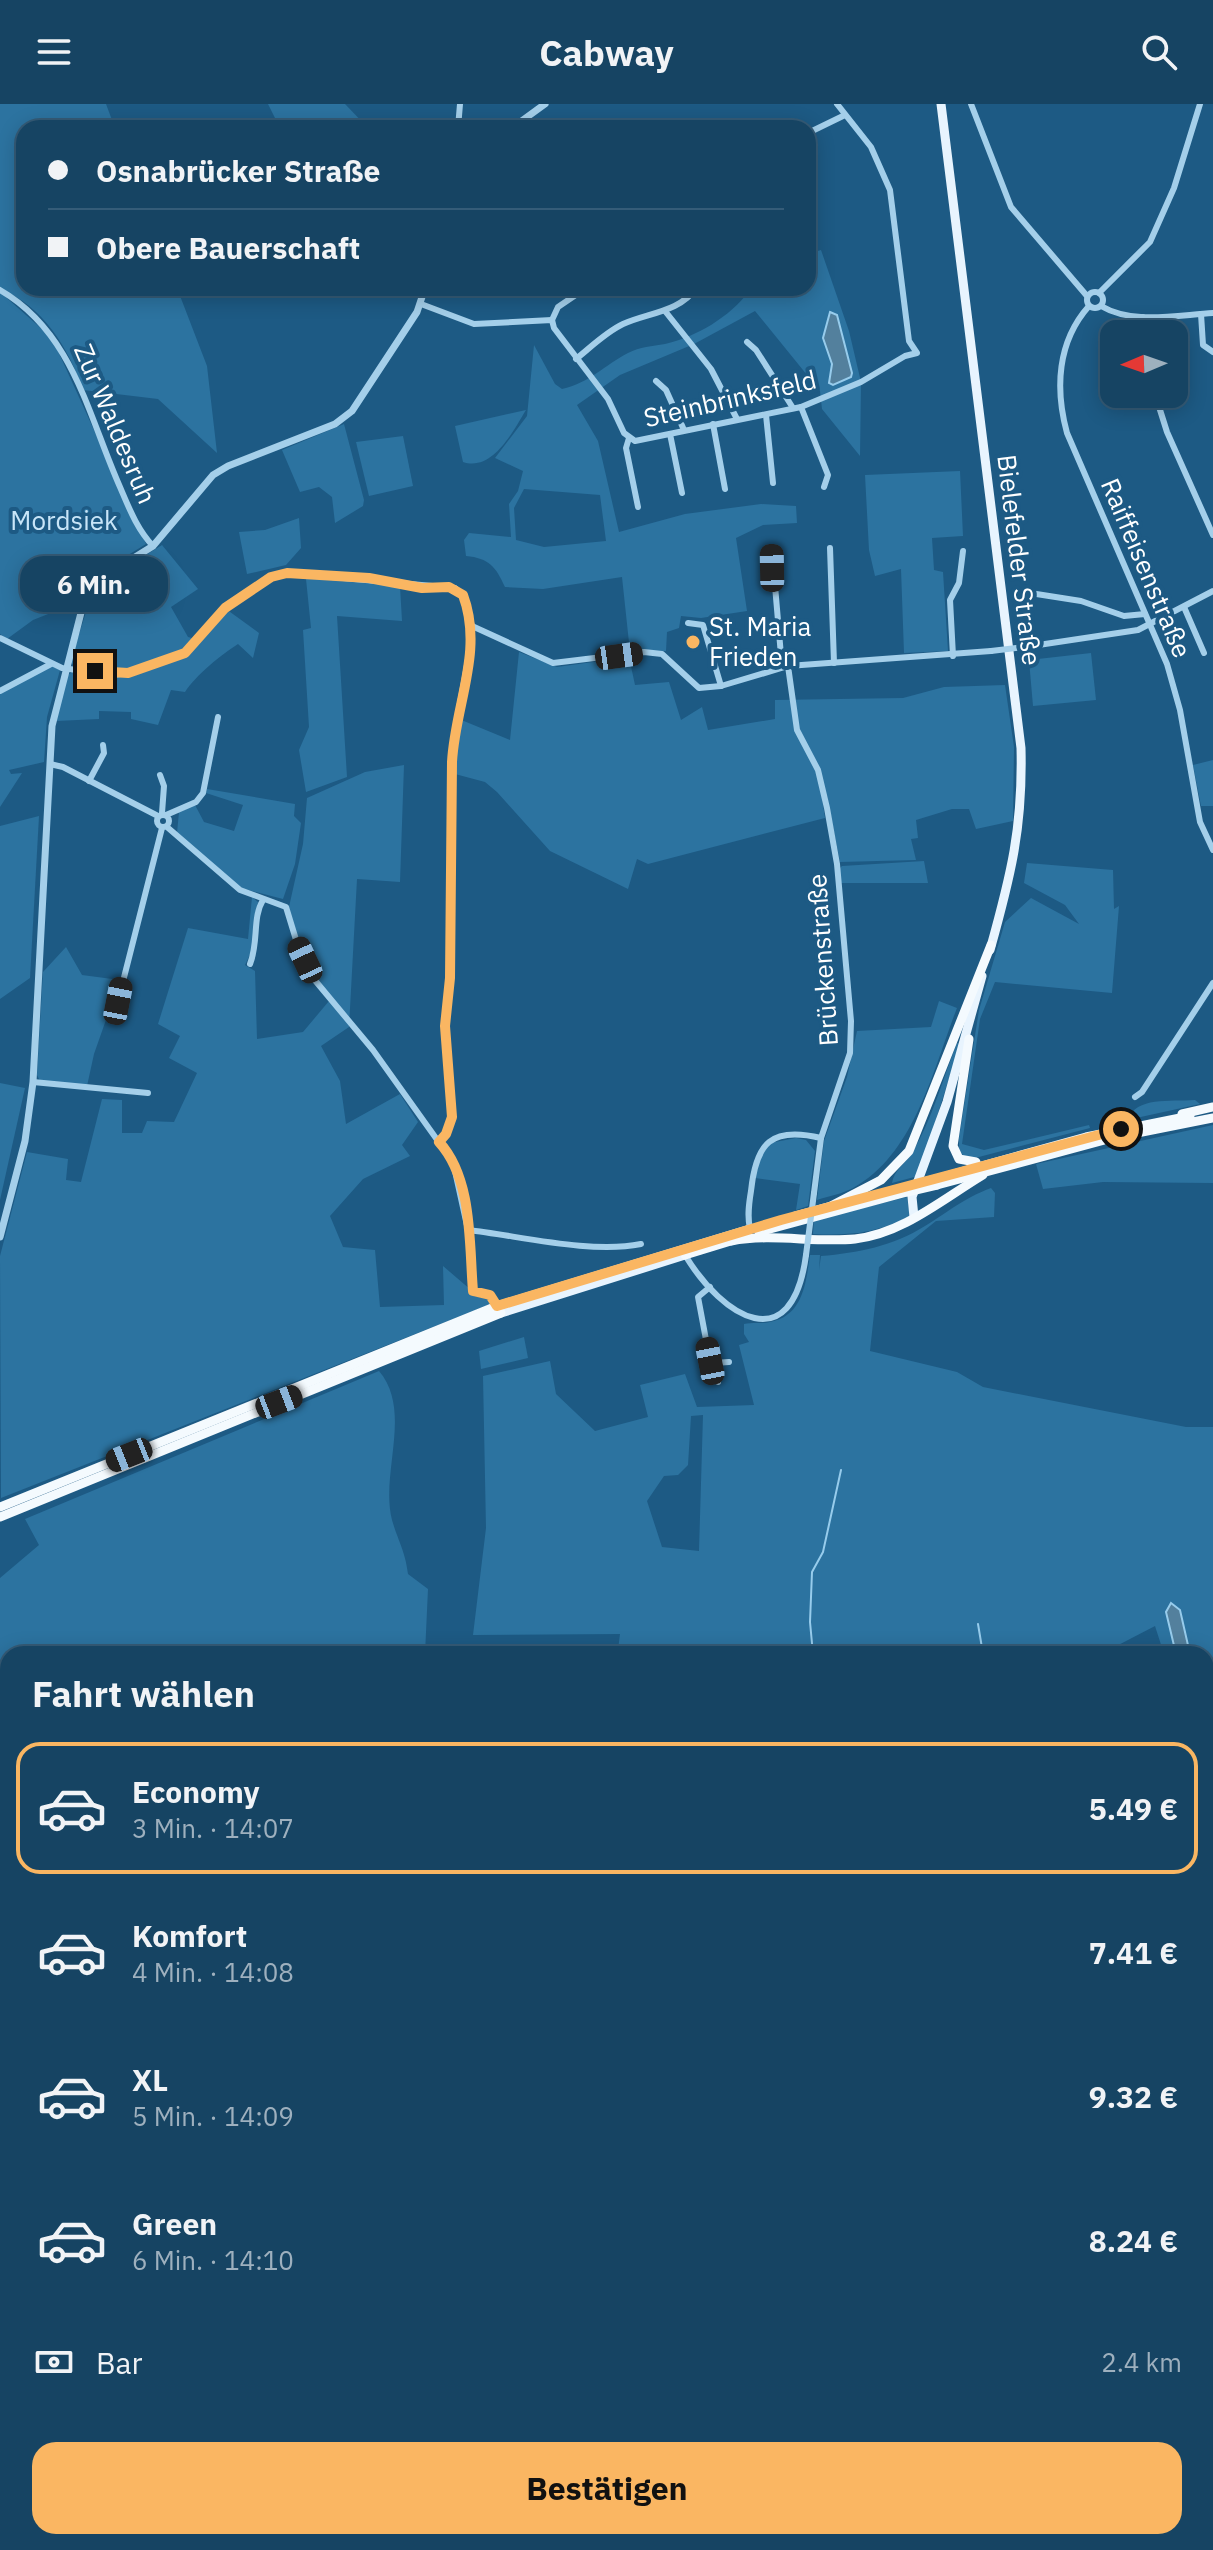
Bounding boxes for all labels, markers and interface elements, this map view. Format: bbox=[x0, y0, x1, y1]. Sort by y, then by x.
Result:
text: Cabway bbox=[539, 29, 674, 76]
icon: menu bbox=[32, 30, 76, 74]
icon: search bbox=[1137, 30, 1181, 74]
text: Osnabrücker Straße bbox=[96, 151, 380, 190]
text: Obere Bauerschaft bbox=[96, 228, 360, 267]
north arrow bbox=[1100, 320, 1188, 408]
map controls bbox=[1100, 320, 1188, 408]
street label: Zur Waldesruh bbox=[67, 339, 165, 509]
street label: Steinbrinksfeld bbox=[640, 362, 819, 434]
street label: Bielefelder Straße bbox=[990, 452, 1050, 667]
street label: Raiffeisenstraße bbox=[1094, 473, 1200, 663]
park label: Mordsiek bbox=[10, 503, 118, 537]
car bbox=[760, 544, 784, 592]
callout: 6 Min. bbox=[21, 555, 169, 611]
text: 6 Min. bbox=[57, 567, 131, 601]
place label: St. Maria Frieden bbox=[709, 609, 811, 673]
marker: St. Maria Frieden bbox=[684, 633, 702, 651]
car bbox=[594, 641, 644, 671]
route end bbox=[77, 653, 113, 689]
street label: Brückenstraße bbox=[799, 873, 845, 1047]
car bbox=[284, 933, 326, 987]
car bbox=[102, 975, 134, 1027]
route start bbox=[1103, 1111, 1139, 1147]
car bbox=[694, 1335, 726, 1387]
car bbox=[252, 1382, 306, 1422]
car bbox=[102, 1435, 156, 1475]
text: Fahrt wählen bbox=[32, 1670, 255, 1717]
icon: car bbox=[36, 1772, 108, 1844]
text: Economy bbox=[132, 1772, 260, 1811]
text: 5.49 € bbox=[1089, 1789, 1178, 1828]
text: 3 Min. · 14:07 bbox=[132, 1811, 294, 1845]
icon: car bbox=[36, 1916, 108, 1988]
text: Komfort bbox=[132, 1916, 247, 1955]
text: 7.41 € bbox=[1089, 1933, 1178, 1972]
text: 4 Min. · 14:08 bbox=[132, 1955, 294, 1989]
icon: car bbox=[36, 2060, 108, 2132]
text: XL bbox=[132, 2060, 168, 2099]
text: 9.32 € bbox=[1089, 2077, 1178, 2116]
text: 5 Min. · 14:09 bbox=[132, 2099, 294, 2133]
icon: car bbox=[36, 2204, 108, 2276]
text: Green bbox=[132, 2204, 217, 2243]
text: 8.24 € bbox=[1089, 2221, 1178, 2260]
text: 6 Min. · 14:10 bbox=[132, 2243, 294, 2277]
icon: cash bbox=[32, 2340, 76, 2384]
text: Bar bbox=[96, 2343, 143, 2382]
text: 2.4 km bbox=[1101, 2345, 1182, 2379]
button: Bestätigen bbox=[32, 2442, 1182, 2534]

